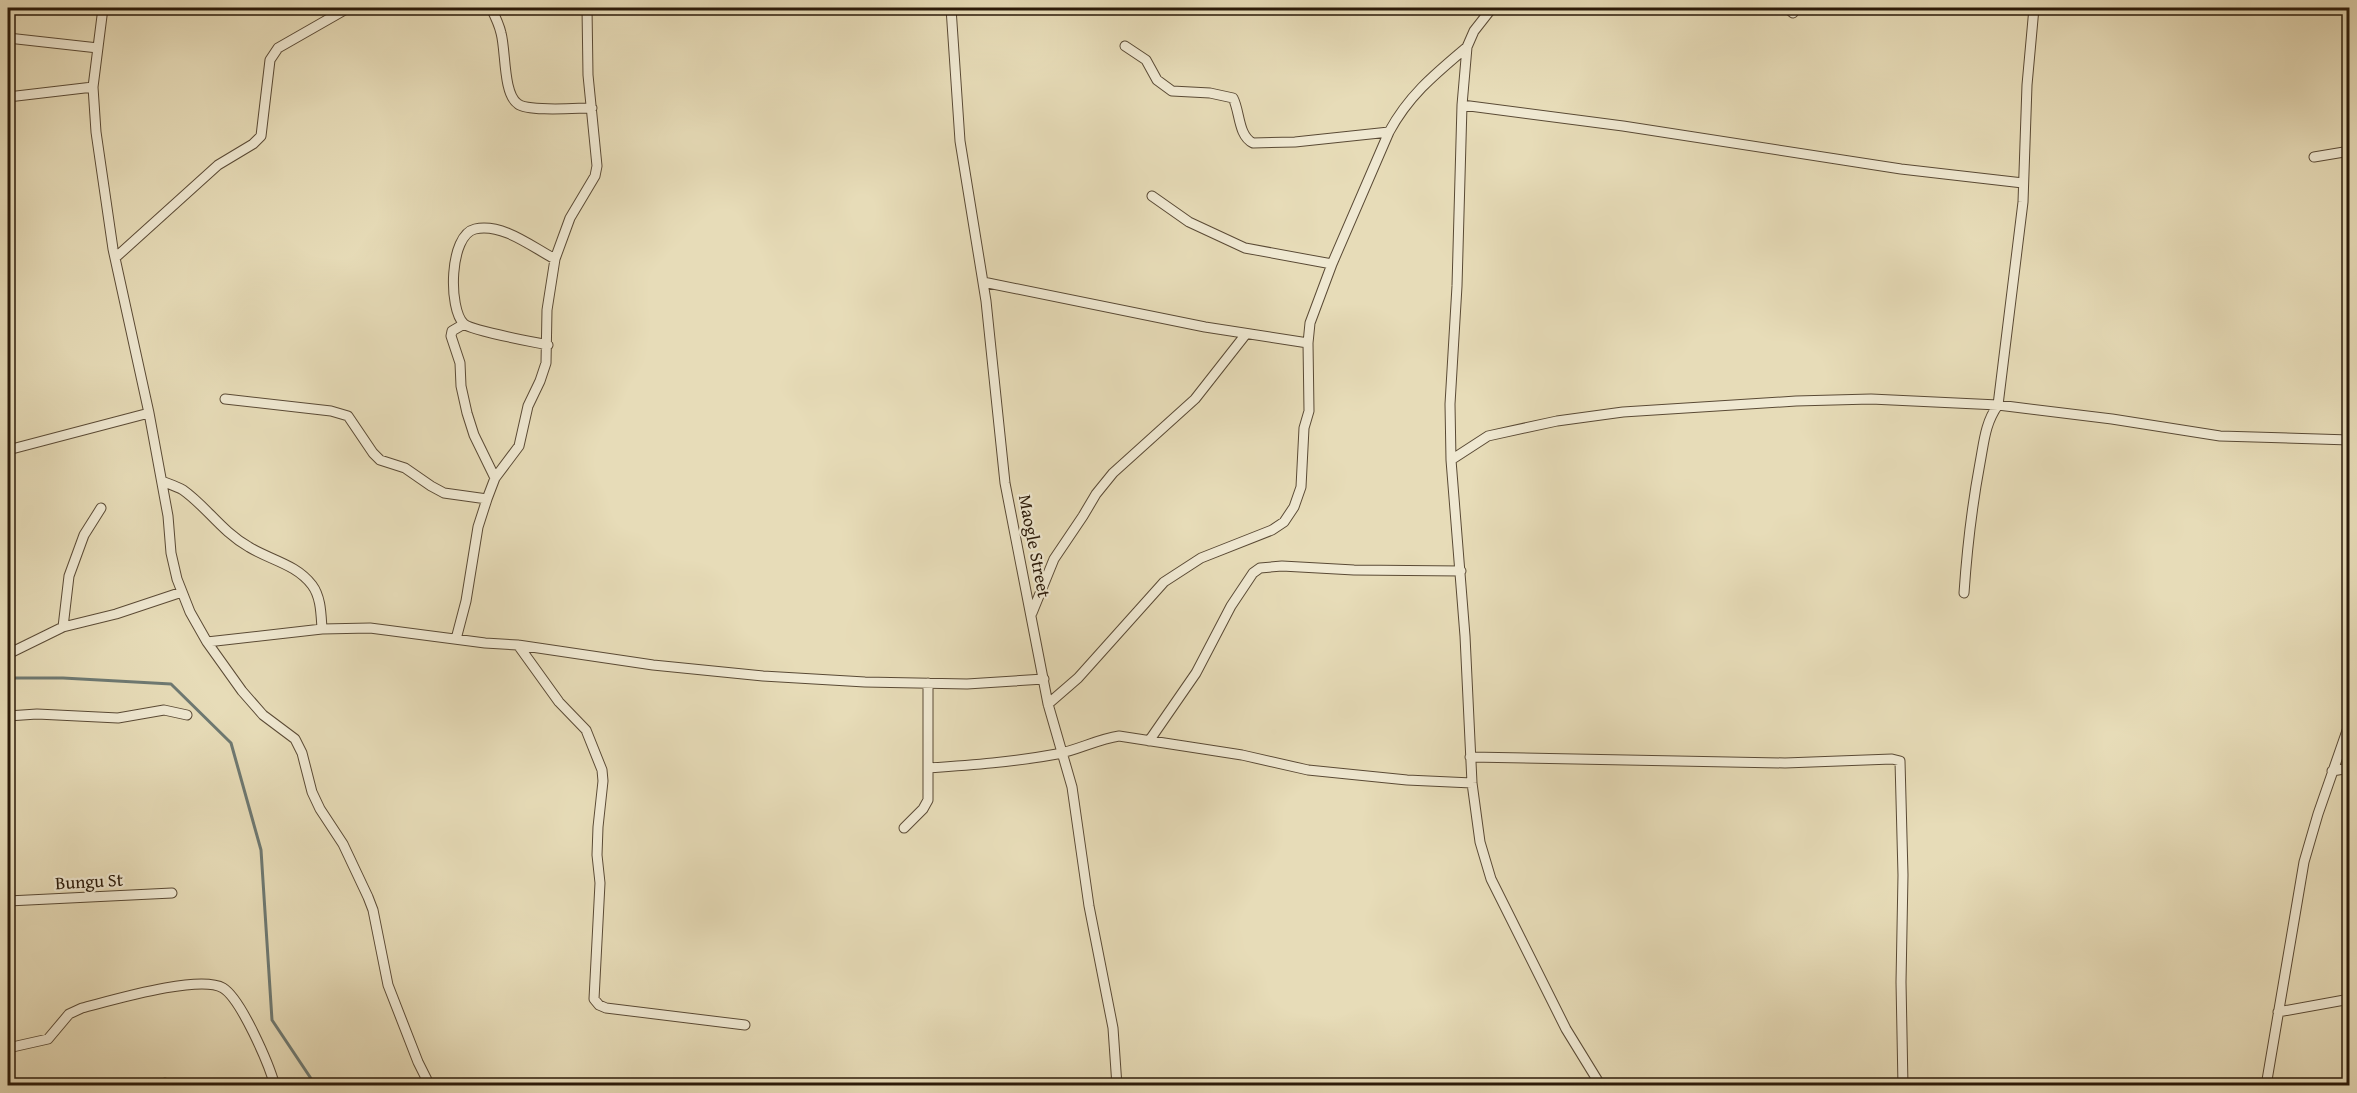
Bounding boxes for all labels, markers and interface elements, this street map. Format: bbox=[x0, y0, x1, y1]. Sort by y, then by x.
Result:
street label: Maogle Street bbox=[1012, 492, 1058, 600]
street label: Bungu St bbox=[54, 866, 124, 896]

